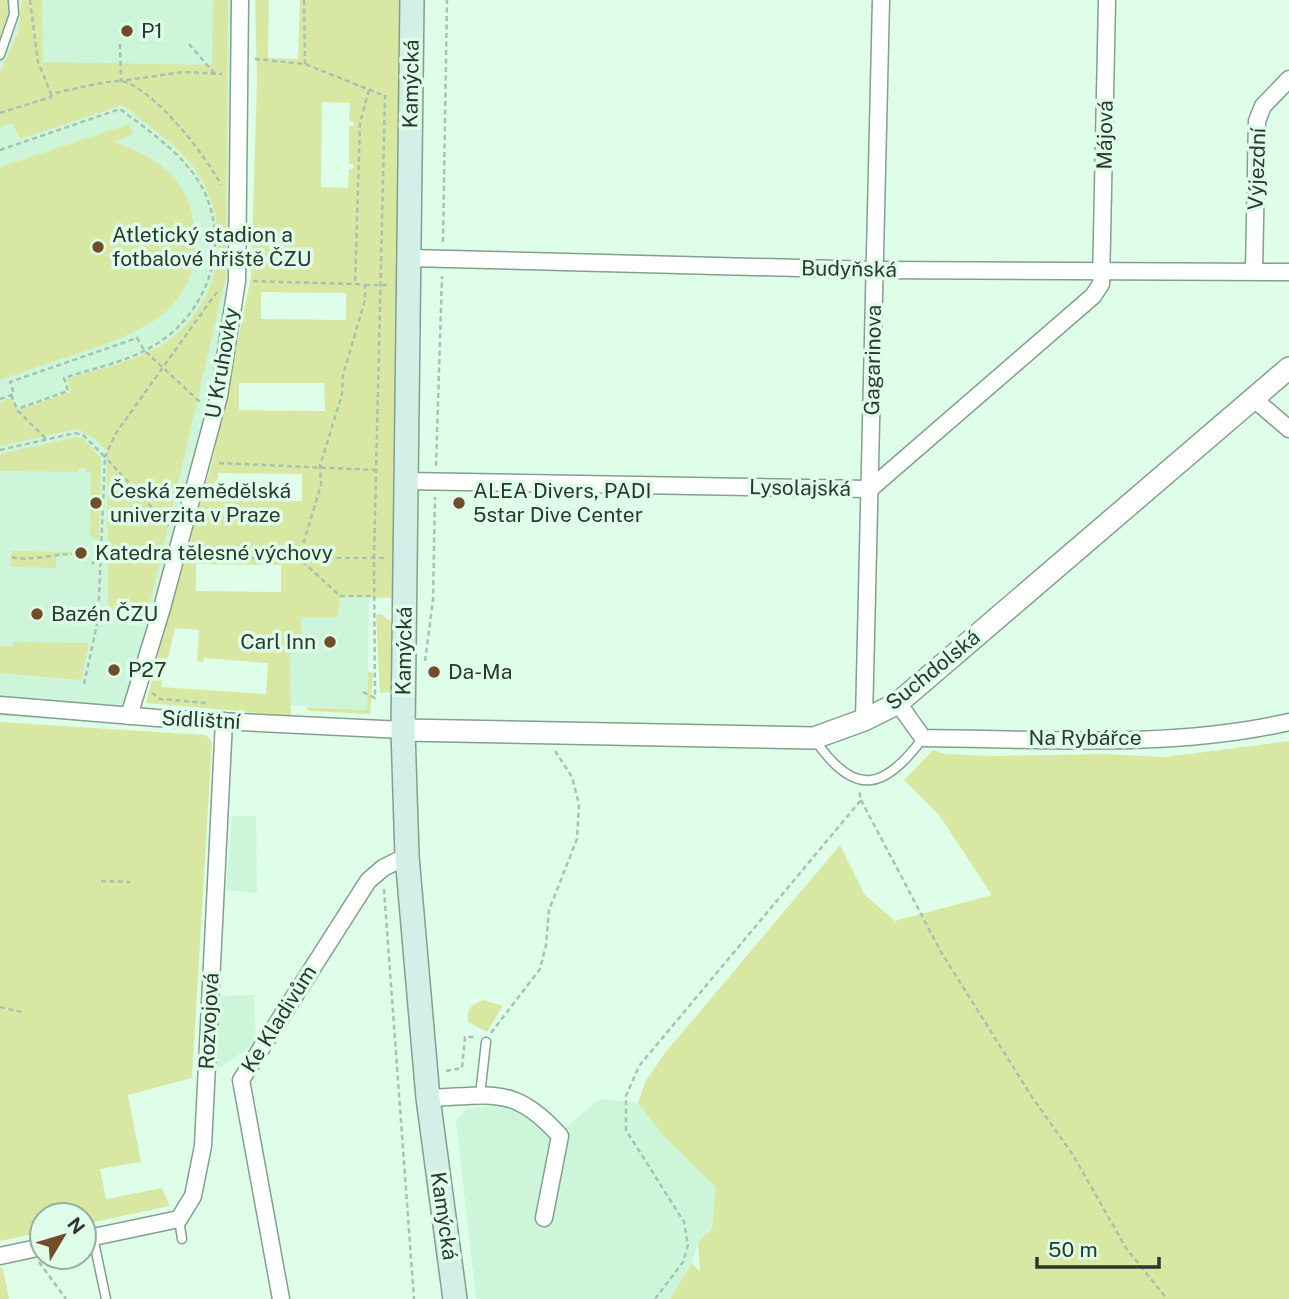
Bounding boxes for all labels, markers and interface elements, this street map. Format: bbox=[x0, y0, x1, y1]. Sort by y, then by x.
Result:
place label: P1 bbox=[141, 18, 163, 43]
marker: P1 bbox=[119, 23, 135, 39]
street label: Kamýcká bbox=[397, 39, 424, 129]
street label: Májová bbox=[1091, 100, 1118, 170]
street label: Výjezdní bbox=[1243, 126, 1270, 211]
place label: Atletický stadion a fotbalové hřiště ČZU bbox=[112, 222, 311, 271]
marker: Atletický stadion a fotbalové hřiště ČZU bbox=[90, 239, 106, 255]
street label: Budyňská bbox=[801, 255, 897, 282]
street label: Gagarinova bbox=[859, 304, 886, 416]
street label: U Kruhovky bbox=[199, 305, 244, 420]
street label: Lysolajská bbox=[749, 474, 851, 501]
place label: Česká zemědělská univerzita v Praze bbox=[110, 478, 291, 527]
place label: ALEA Divers, PADI 5star Dive Center bbox=[473, 478, 651, 527]
marker: Česká zemědělská univerzita v Praze bbox=[88, 495, 104, 511]
marker: ALEA Divers, PADI 5star Dive Center bbox=[451, 495, 467, 511]
place label: Katedra tělesné výchovy bbox=[95, 540, 333, 565]
marker: Katedra tělesné výchovy bbox=[73, 545, 89, 561]
place label: Bazén ČZU bbox=[51, 601, 158, 626]
marker: Bazén ČZU bbox=[29, 606, 45, 622]
street label: Kamýcká bbox=[390, 606, 417, 696]
street label: Suchdolská bbox=[881, 624, 985, 715]
place label: Carl Inn bbox=[240, 629, 316, 654]
marker: Carl Inn bbox=[322, 634, 338, 650]
place label: P27 bbox=[128, 657, 167, 682]
place label: Da-Ma bbox=[448, 659, 512, 684]
marker: P27 bbox=[106, 662, 122, 678]
marker: Da-Ma bbox=[426, 664, 442, 680]
street label: Sídlištní bbox=[161, 705, 242, 734]
street label: Na Rybářce bbox=[1028, 725, 1142, 750]
street label: Ke Kladivům bbox=[236, 960, 321, 1077]
street label: Rozvojová bbox=[193, 972, 224, 1070]
street label: Kamýcká bbox=[426, 1170, 463, 1262]
north arrow bbox=[28, 1201, 98, 1271]
text: N bbox=[63, 1213, 90, 1238]
scale bar bbox=[1037, 1226, 1160, 1270]
text: 50 m bbox=[1048, 1237, 1098, 1262]

